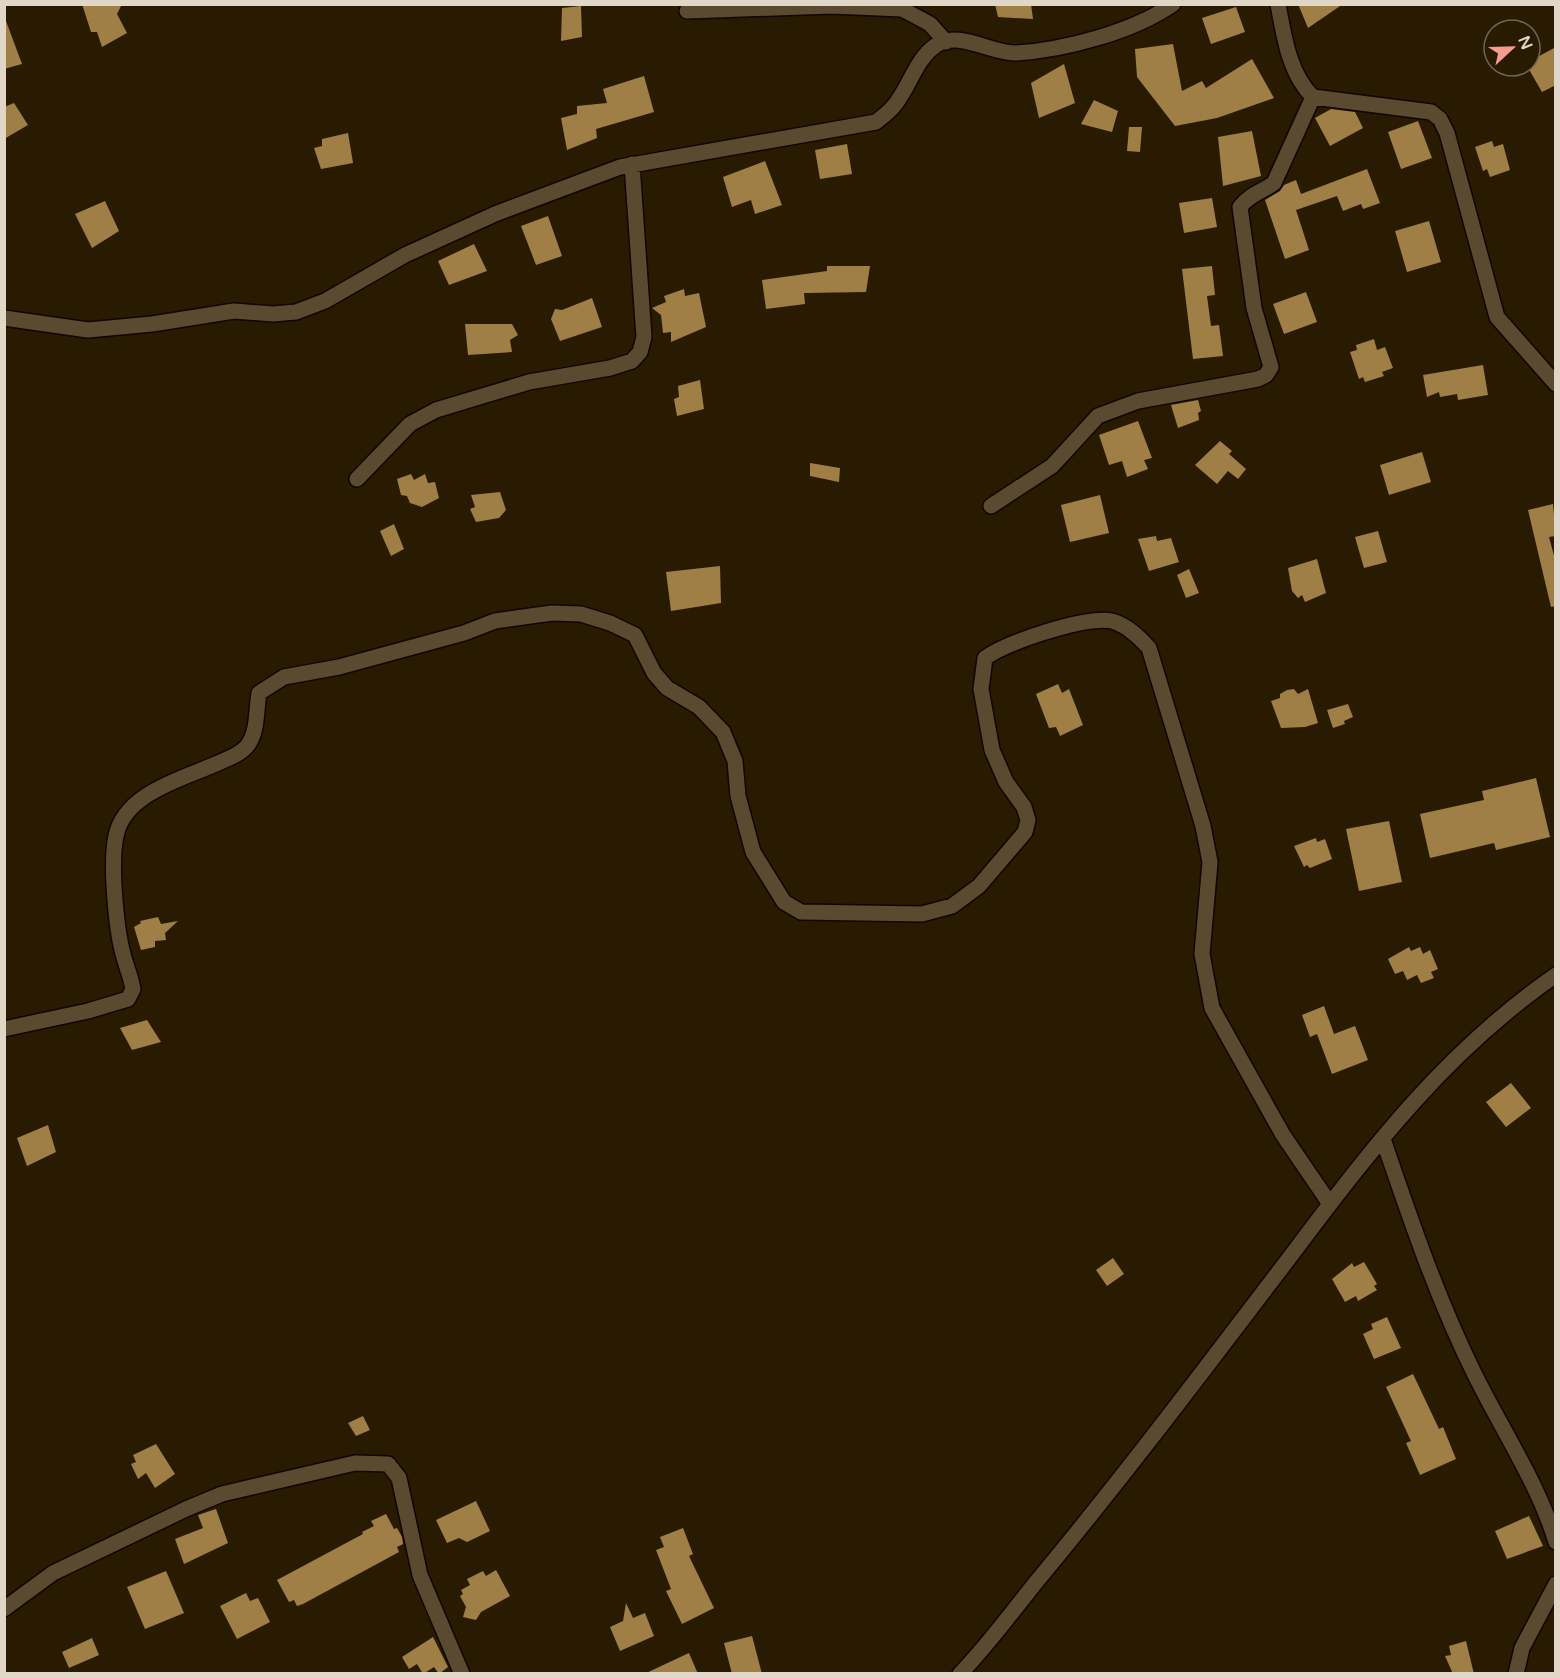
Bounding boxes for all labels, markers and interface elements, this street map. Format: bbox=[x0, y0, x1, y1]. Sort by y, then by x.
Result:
north arrow bbox=[1482, 18, 1542, 78]
text: N bbox=[1513, 33, 1537, 52]

